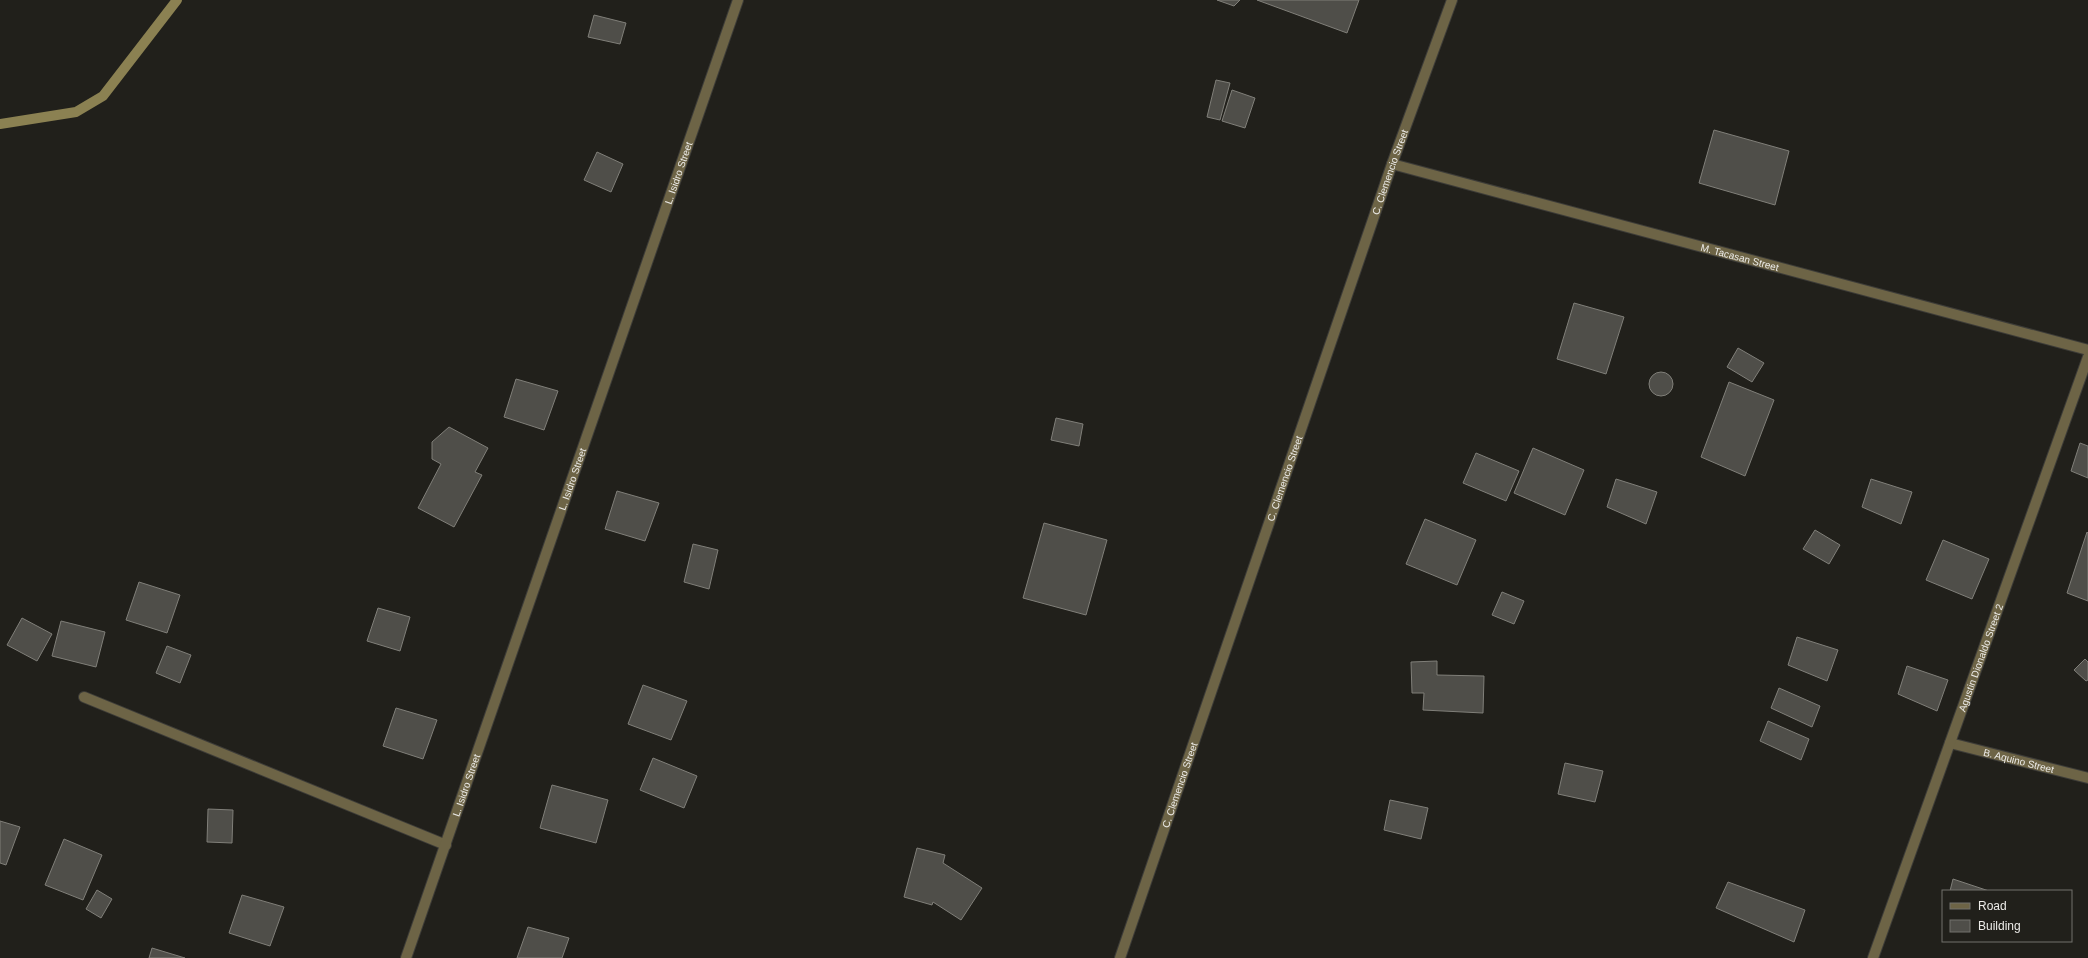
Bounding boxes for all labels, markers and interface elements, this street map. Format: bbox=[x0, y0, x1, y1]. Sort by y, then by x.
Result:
street label: C. Clemencio Street bbox=[1370, 128, 1410, 216]
street label: L. Isidro Street bbox=[663, 140, 695, 206]
street label: M. Tacasan Street bbox=[1699, 242, 1780, 273]
street label: C. Clemencio Street bbox=[1265, 434, 1305, 523]
street label: L. Isidro Street bbox=[557, 446, 588, 512]
street label: Agustin Dionaldo Street 2 bbox=[1957, 602, 2005, 713]
street label: C. Clemencio Street bbox=[1160, 741, 1200, 829]
street label: B. Aquino Street bbox=[1982, 747, 2055, 775]
street label: L. Isidro Street bbox=[451, 752, 482, 818]
legend bbox=[1942, 890, 2072, 942]
text: Road bbox=[1978, 899, 2007, 913]
text: Building bbox=[1978, 919, 2021, 933]

